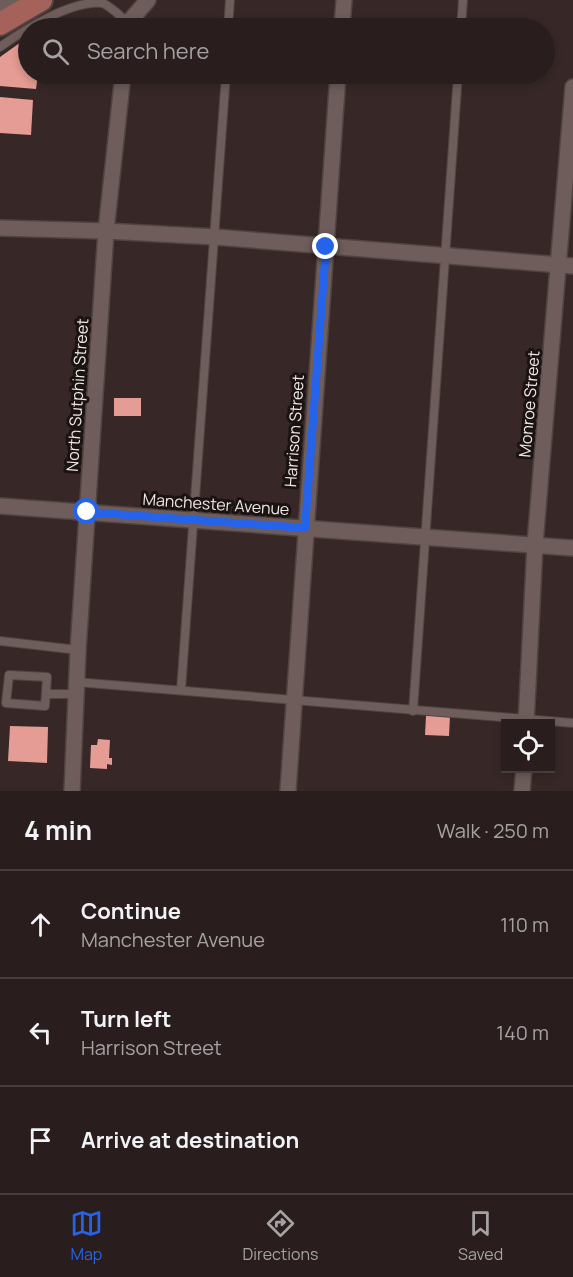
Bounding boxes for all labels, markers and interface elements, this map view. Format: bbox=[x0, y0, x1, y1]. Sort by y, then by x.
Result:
search box bbox=[18, 18, 555, 84]
icon: search bbox=[39, 35, 72, 68]
text: Search here bbox=[87, 36, 209, 66]
route end bbox=[312, 233, 338, 259]
street label: North Sutphin Street bbox=[61, 318, 93, 472]
street label: Monroe Street bbox=[513, 350, 545, 458]
street label: Harrison Street bbox=[279, 374, 309, 488]
street label: Manchester Avenue bbox=[142, 488, 290, 520]
route start bbox=[73, 498, 99, 524]
map controls bbox=[501, 719, 555, 773]
button: locate bbox=[501, 719, 555, 773]
text: 4 min bbox=[24, 812, 92, 848]
text: Walk · 250 m bbox=[437, 817, 549, 844]
text: Continue bbox=[81, 896, 181, 926]
icon: ahead bbox=[24, 908, 57, 941]
text: 110 m bbox=[500, 911, 549, 938]
text: Manchester Avenue bbox=[81, 926, 265, 953]
text: Turn left bbox=[81, 1004, 171, 1034]
icon: left bbox=[24, 1016, 57, 1049]
text: 140 m bbox=[496, 1019, 549, 1046]
text: Harrison Street bbox=[81, 1034, 222, 1061]
icon: arrive bbox=[24, 1124, 57, 1157]
text: Arrive at destination bbox=[81, 1125, 299, 1155]
tab: Map bbox=[70, 1207, 103, 1265]
tab: Directions bbox=[243, 1207, 318, 1265]
tab: Saved bbox=[458, 1207, 503, 1265]

